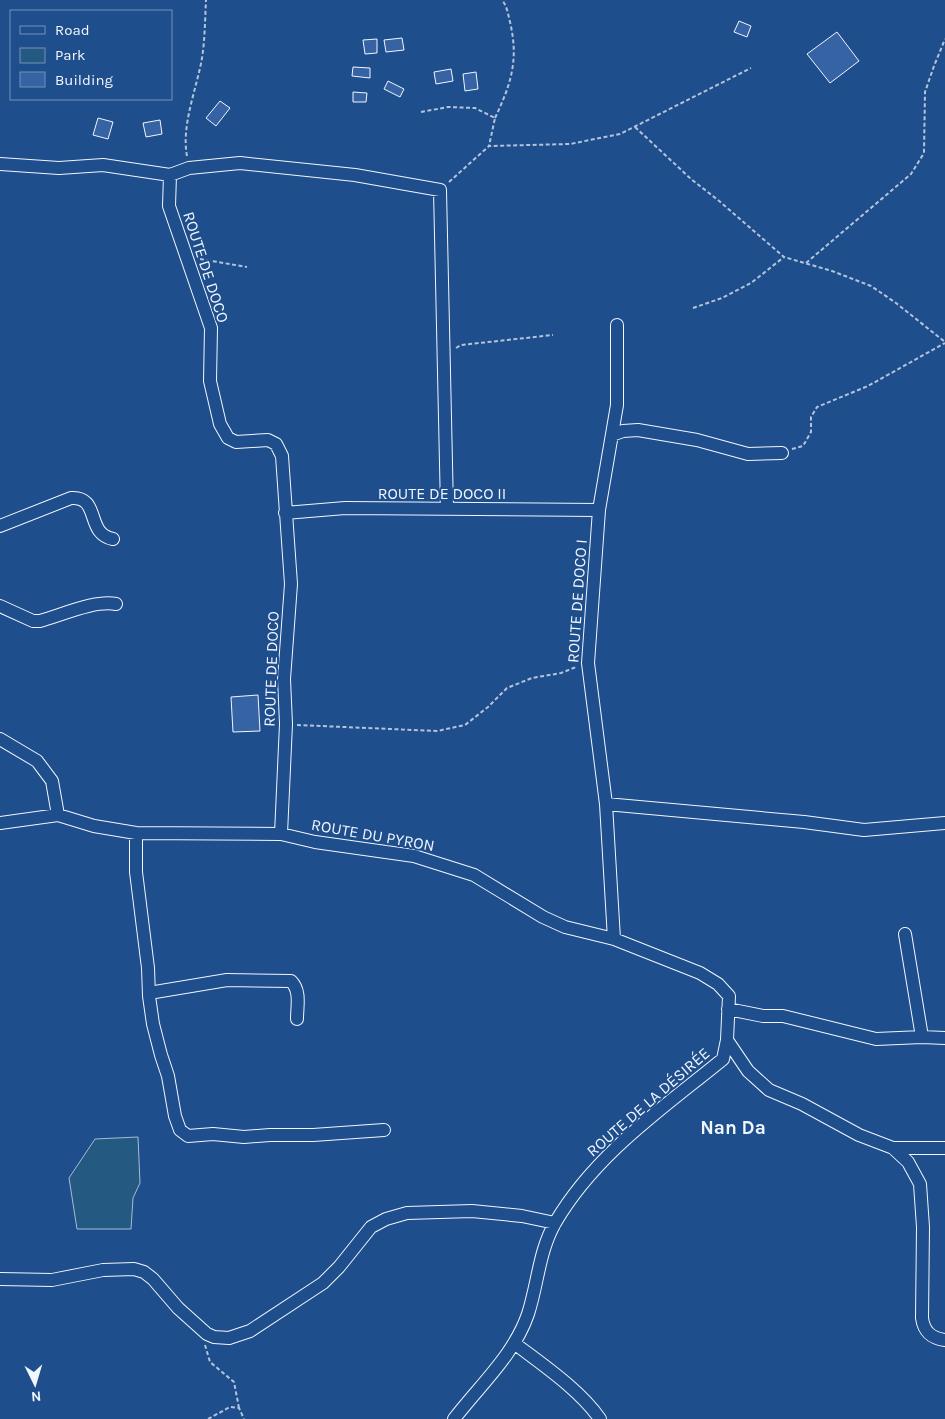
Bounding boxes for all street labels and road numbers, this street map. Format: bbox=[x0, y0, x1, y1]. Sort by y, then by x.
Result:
street label: ROUTE DE DOCO bbox=[179, 209, 233, 325]
street label: ROUTE DE DOCO II bbox=[378, 484, 506, 503]
street label: ROUTE DE DOCO I bbox=[563, 538, 591, 664]
street label: ROUTE DE DOCO bbox=[259, 611, 283, 727]
street label: ROUTE DU PYRON bbox=[310, 815, 436, 855]
street label: ROUTE DE LA DÉSIRÉE bbox=[583, 1043, 713, 1161]

